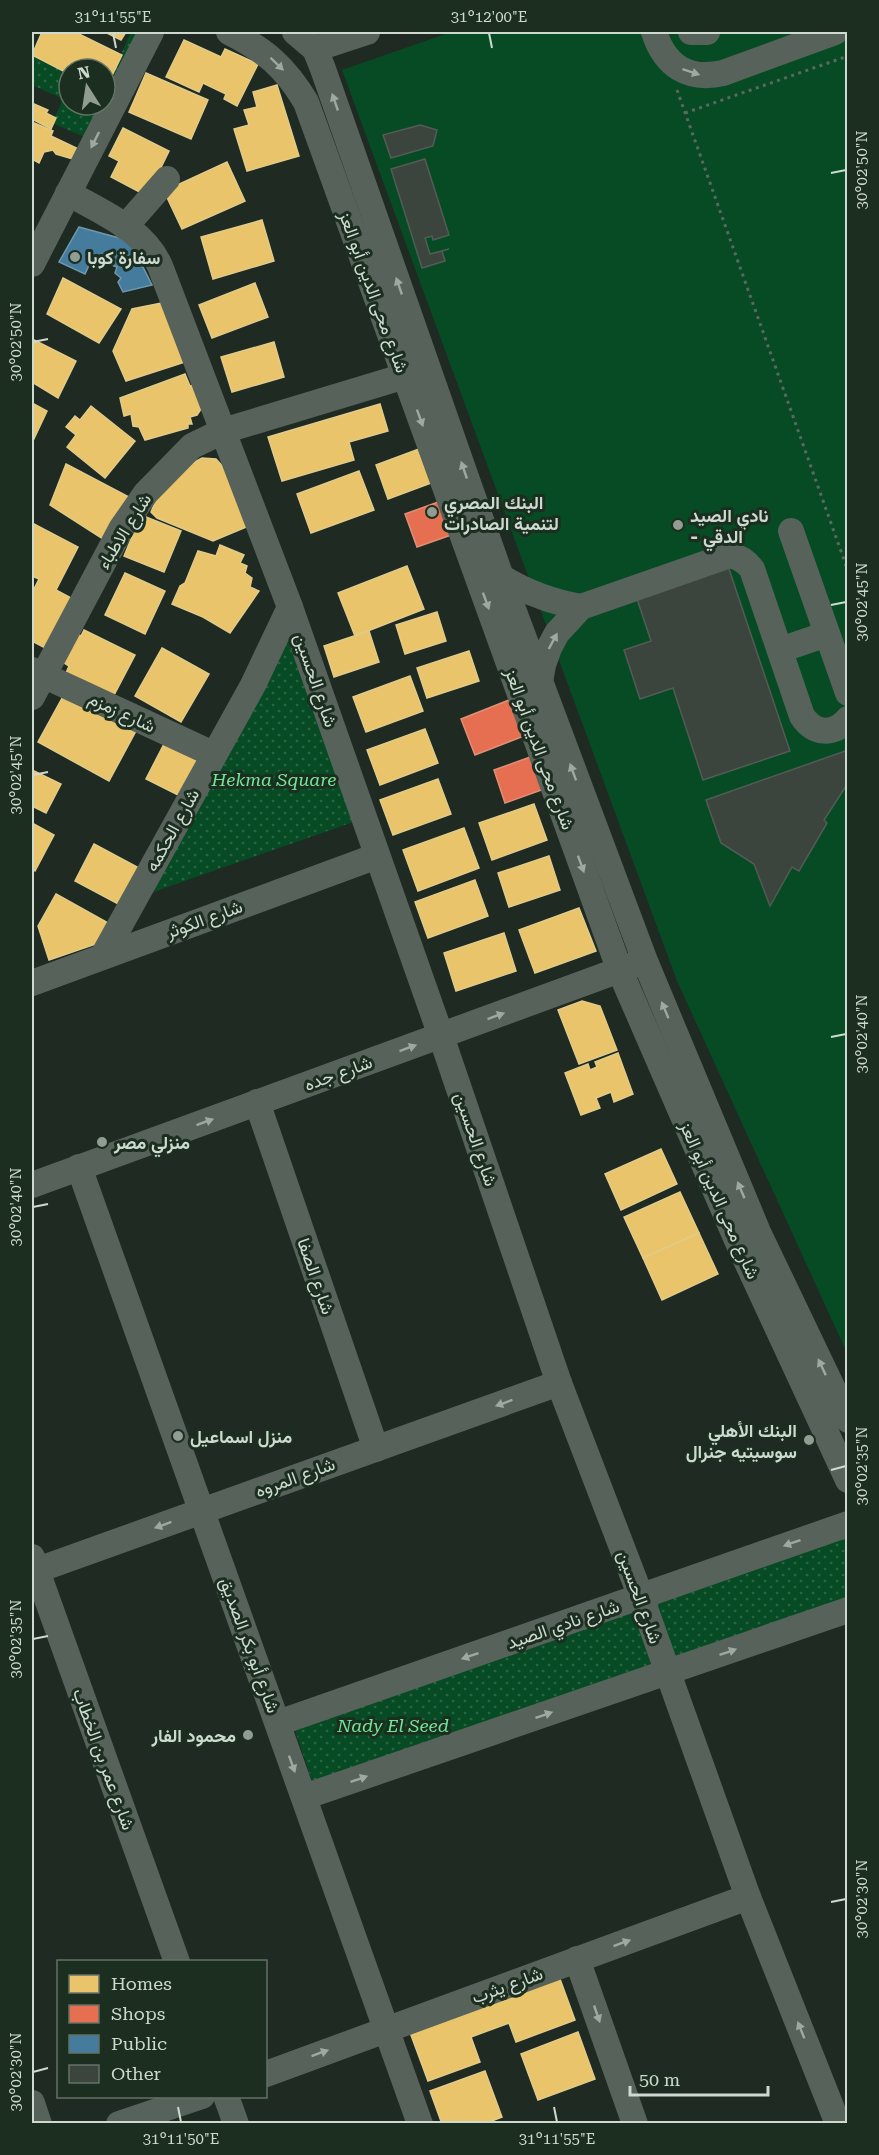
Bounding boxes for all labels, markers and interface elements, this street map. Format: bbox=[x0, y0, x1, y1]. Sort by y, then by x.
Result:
text: 31°11'55"E bbox=[75, 8, 151, 26]
text: 31°12'00"E bbox=[451, 8, 527, 26]
one-way arrow bbox=[270, 56, 284, 70]
north arrow bbox=[57, 57, 117, 117]
text: N bbox=[76, 62, 92, 83]
one-way arrow bbox=[682, 68, 700, 77]
one-way arrow bbox=[329, 93, 339, 111]
text: 30°02'50"N bbox=[853, 130, 871, 210]
one-way arrow bbox=[90, 131, 100, 148]
street label: شارع محى الدين أبو العز bbox=[333, 207, 413, 376]
place label: سفارة كوبا bbox=[87, 247, 160, 269]
marker: سفارة كوبا bbox=[68, 250, 82, 264]
one-way arrow bbox=[394, 277, 404, 295]
text: 30°02'50"N bbox=[7, 302, 25, 382]
one-way arrow bbox=[416, 409, 426, 427]
one-way arrow bbox=[458, 461, 468, 479]
street label: شارع الاطباء bbox=[93, 489, 157, 574]
place label: البنك المصري لتنمية الصادرات bbox=[444, 492, 559, 535]
marker: البنك المصري لتنمية الصادرات bbox=[425, 505, 439, 519]
place label: نادي الصيد - الدقي bbox=[690, 505, 769, 552]
marker: نادي الصيد - الدقي bbox=[671, 518, 685, 532]
text: 30°02'45"N bbox=[853, 562, 871, 642]
one-way arrow bbox=[482, 593, 492, 611]
street label: شارع الحسين bbox=[288, 630, 342, 730]
one-way arrow bbox=[549, 632, 558, 649]
street label: شارع محى الدين أبو العز bbox=[499, 664, 579, 833]
street label: شارع زمزم bbox=[84, 687, 159, 738]
text: 30°02'45"N bbox=[7, 735, 25, 815]
one-way arrow bbox=[568, 762, 578, 780]
park label: Hekma Square bbox=[211, 769, 336, 790]
street label: شارع الحكمه bbox=[141, 785, 205, 876]
one-way arrow bbox=[577, 855, 587, 873]
street label: شارع الكوثر bbox=[162, 895, 246, 945]
text: 30°02'40"N bbox=[853, 994, 871, 1074]
one-way arrow bbox=[660, 1001, 670, 1019]
one-way arrow bbox=[487, 1010, 505, 1020]
one-way arrow bbox=[399, 1042, 417, 1052]
street label: شارع جده bbox=[301, 1051, 376, 1097]
street label: شارع الحسين bbox=[448, 1089, 502, 1189]
one-way arrow bbox=[196, 1116, 214, 1126]
street label: شارع محى الدين أبو العز bbox=[674, 1117, 764, 1283]
place label: منزلي مصر bbox=[113, 1132, 190, 1158]
marker: منزلي مصر bbox=[95, 1135, 109, 1149]
text: 30°02'40"N bbox=[7, 1167, 25, 1247]
one-way arrow bbox=[736, 1181, 745, 1199]
street label: شارع الصفا bbox=[291, 1235, 339, 1318]
one-way arrow bbox=[818, 1359, 827, 1376]
one-way arrow bbox=[495, 1398, 513, 1408]
place label: البنك الأهلي سوسيتيه جنرال bbox=[686, 1420, 797, 1463]
place label: منزل اسماعيل bbox=[190, 1426, 292, 1448]
text: 30°02'35"N bbox=[853, 1426, 871, 1506]
marker: منزل اسماعيل bbox=[171, 1429, 185, 1443]
marker: البنك الأهلي سوسيتيه جنرال bbox=[802, 1433, 816, 1447]
street label: شارع المروه bbox=[252, 1453, 339, 1503]
one-way arrow bbox=[153, 1521, 171, 1531]
one-way arrow bbox=[783, 1539, 801, 1549]
street label: شارع الحسين bbox=[612, 1547, 667, 1647]
street label: شارع أبو بكر الصديق bbox=[214, 1574, 284, 1716]
street label: شارع نادي الصيد bbox=[504, 1595, 624, 1658]
text: 30°02'35"N bbox=[7, 1599, 25, 1679]
one-way arrow bbox=[719, 1646, 737, 1656]
one-way arrow bbox=[461, 1652, 479, 1662]
street label: شارع عمر بن الخطاب bbox=[67, 1685, 139, 1833]
one-way arrow bbox=[535, 1710, 553, 1720]
park label: Nady El Seed bbox=[336, 1715, 449, 1736]
place label: محمود الفار bbox=[150, 1725, 236, 1747]
marker: محمود الفار bbox=[241, 1728, 255, 1742]
one-way arrow bbox=[288, 1755, 298, 1773]
one-way arrow bbox=[350, 1773, 368, 1783]
text: 30°02'30"N bbox=[853, 1859, 871, 1939]
one-way arrow bbox=[613, 1938, 631, 1947]
legend bbox=[57, 1960, 267, 2098]
street label: شارع يثرب bbox=[469, 1962, 546, 2009]
text: Homes bbox=[111, 1973, 172, 1994]
text: Shops bbox=[111, 2003, 165, 2024]
one-way arrow bbox=[592, 2005, 602, 2023]
one-way arrow bbox=[796, 2021, 805, 2039]
text: 30°02'30"N bbox=[7, 2032, 25, 2112]
text: Public bbox=[111, 2033, 167, 2054]
one-way arrow bbox=[311, 2048, 329, 2058]
scale bar bbox=[630, 2059, 768, 2097]
text: Other bbox=[111, 2063, 161, 2084]
text: 50 m bbox=[639, 2069, 680, 2090]
text: 31°11'50"E bbox=[143, 2130, 219, 2148]
text: 31°11'55"E bbox=[519, 2130, 595, 2148]

